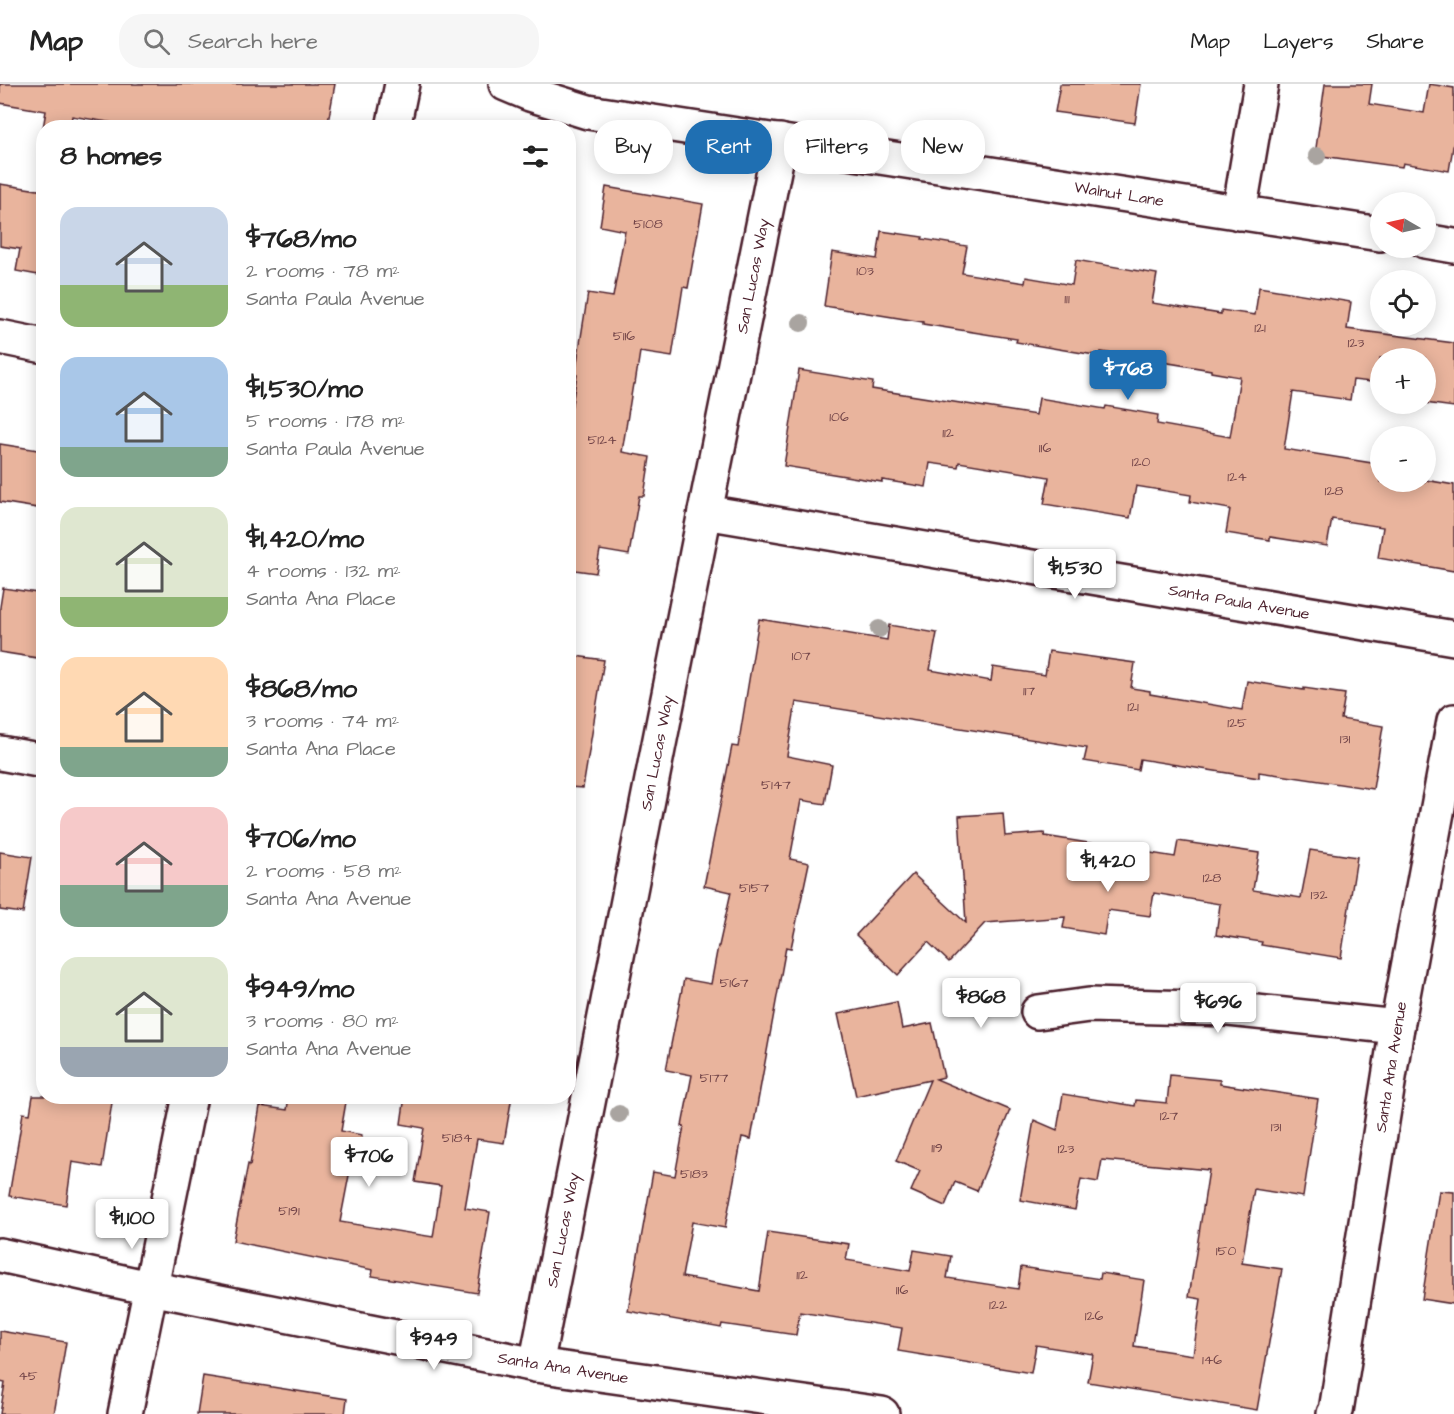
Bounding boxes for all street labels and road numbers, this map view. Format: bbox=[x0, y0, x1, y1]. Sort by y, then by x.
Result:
street label: Walnut Lane bbox=[1073, 176, 1166, 212]
street label: San Lucas Way bbox=[731, 216, 776, 336]
street label: Santa Paula Avenue bbox=[1167, 579, 1312, 625]
street label: San Lucas Way bbox=[635, 693, 680, 813]
street label: Santa Ana Avenue bbox=[1370, 1000, 1412, 1134]
street label: San Lucas Way bbox=[541, 1170, 586, 1290]
street label: Santa Ana Avenue bbox=[496, 1347, 630, 1389]

